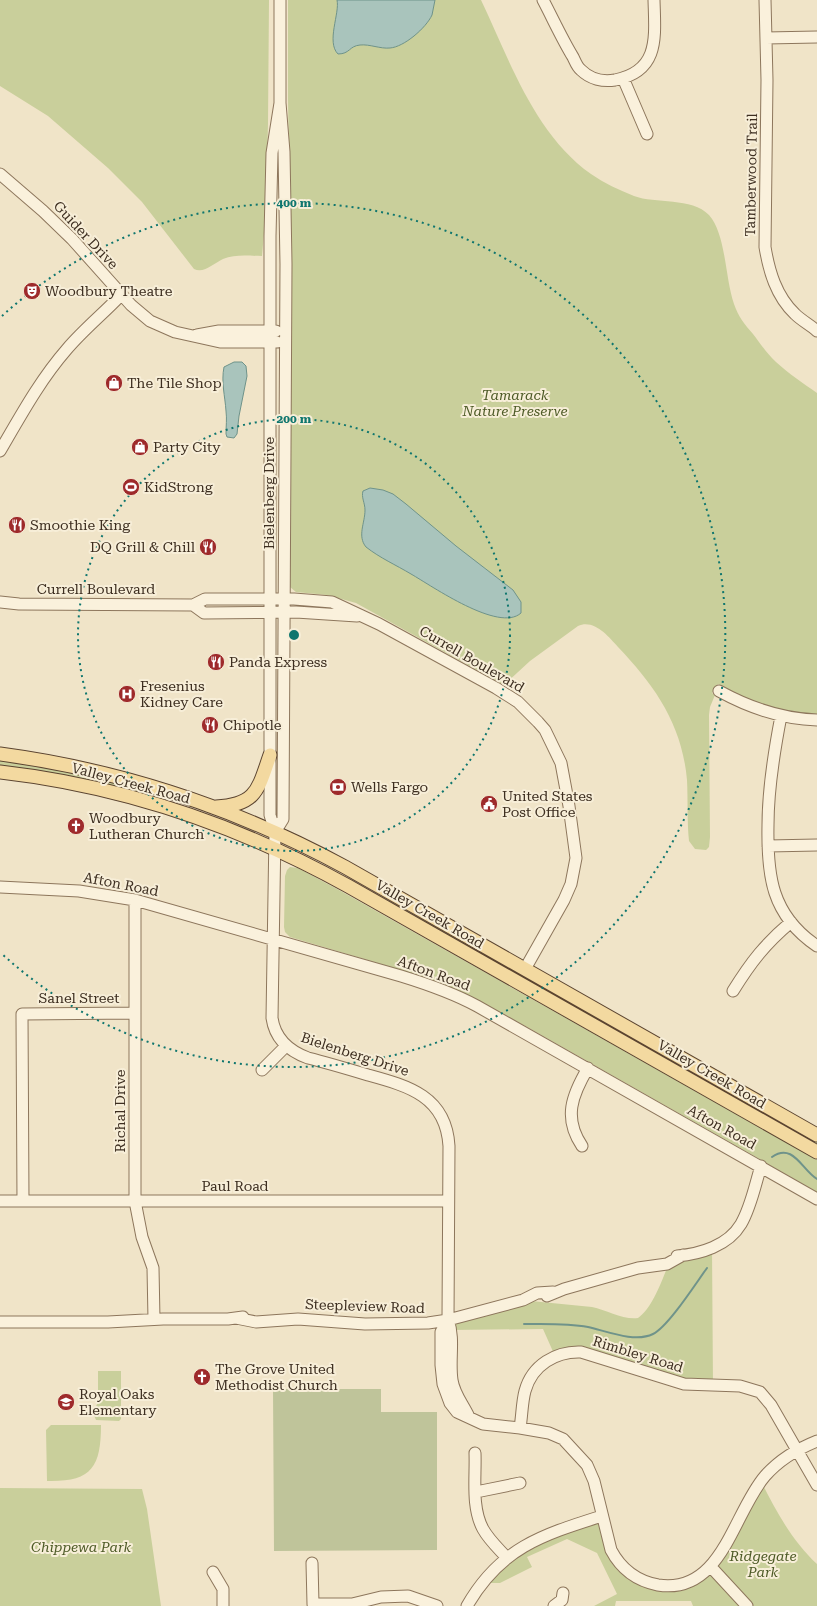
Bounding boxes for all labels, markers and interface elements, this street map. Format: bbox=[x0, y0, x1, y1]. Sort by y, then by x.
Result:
street label: Tamberwood Trail bbox=[742, 112, 760, 237]
text: 400 m bbox=[277, 196, 312, 210]
street label: Guider Drive bbox=[50, 198, 122, 272]
theatre icon: Woodbury Theatre bbox=[22, 281, 42, 301]
place label: Woodbury Theatre bbox=[45, 283, 173, 299]
shop icon: The Tile Shop bbox=[104, 373, 124, 393]
place label: The Tile Shop bbox=[127, 375, 222, 391]
park label: Tamarack Nature Preserve bbox=[461, 387, 568, 419]
text: 200 m bbox=[277, 412, 312, 426]
street label: Bielenberg Drive bbox=[261, 436, 277, 549]
shop icon: Party City bbox=[130, 437, 150, 457]
place label: Party City bbox=[153, 439, 221, 455]
sports icon: KidStrong bbox=[121, 477, 141, 497]
place label: KidStrong bbox=[144, 479, 213, 495]
restaurant icon: Smoothie King bbox=[7, 515, 27, 535]
place label: Smoothie King bbox=[30, 517, 130, 533]
restaurant icon: DQ Grill & Chill bbox=[198, 537, 218, 557]
place label: DQ Grill & Chill bbox=[90, 539, 196, 555]
street label: Currell Boulevard bbox=[37, 581, 155, 597]
street label: Currell Boulevard bbox=[417, 622, 527, 696]
centre of rings bbox=[287, 628, 301, 642]
restaurant icon: Panda Express bbox=[206, 652, 226, 672]
place label: Panda Express bbox=[229, 654, 327, 670]
place label: Fresenius Kidney Care bbox=[140, 678, 223, 710]
hospital icon: Fresenius Kidney Care bbox=[117, 684, 137, 704]
restaurant icon: Chipotle bbox=[200, 715, 220, 735]
place label: Chipotle bbox=[223, 717, 282, 733]
street label: Valley Creek Road bbox=[70, 759, 192, 807]
bank icon: Wells Fargo bbox=[328, 777, 348, 797]
place label: Wells Fargo bbox=[351, 779, 428, 795]
place label: United States Post Office bbox=[502, 788, 593, 820]
public building icon: United States Post Office bbox=[479, 794, 499, 814]
place label: Woodbury Lutheran Church bbox=[89, 810, 204, 842]
church icon: Woodbury Lutheran Church bbox=[66, 816, 86, 836]
street label: Afton Road bbox=[82, 869, 160, 899]
street label: Valley Creek Road bbox=[373, 876, 487, 952]
street label: Afton Road bbox=[395, 952, 473, 994]
street label: Sanel Street bbox=[39, 990, 119, 1006]
street label: Bielenberg Drive bbox=[299, 1029, 411, 1079]
street label: Valley Creek Road bbox=[655, 1036, 769, 1112]
street label: Richal Drive bbox=[112, 1069, 128, 1153]
street label: Afton Road bbox=[685, 1102, 759, 1152]
street label: Paul Road bbox=[201, 1178, 269, 1194]
street label: Steepleview Road bbox=[305, 1296, 425, 1316]
street label: Rimbley Road bbox=[591, 1333, 685, 1375]
place label: The Grove United Methodist Church bbox=[215, 1361, 338, 1393]
church icon: The Grove United Methodist Church bbox=[192, 1367, 212, 1387]
place label: Royal Oaks Elementary bbox=[79, 1386, 157, 1418]
school or university icon: Royal Oaks Elementary bbox=[56, 1392, 76, 1412]
park label: Chippewa Park bbox=[31, 1539, 131, 1555]
park label: Ridgegate Park bbox=[729, 1548, 796, 1580]

